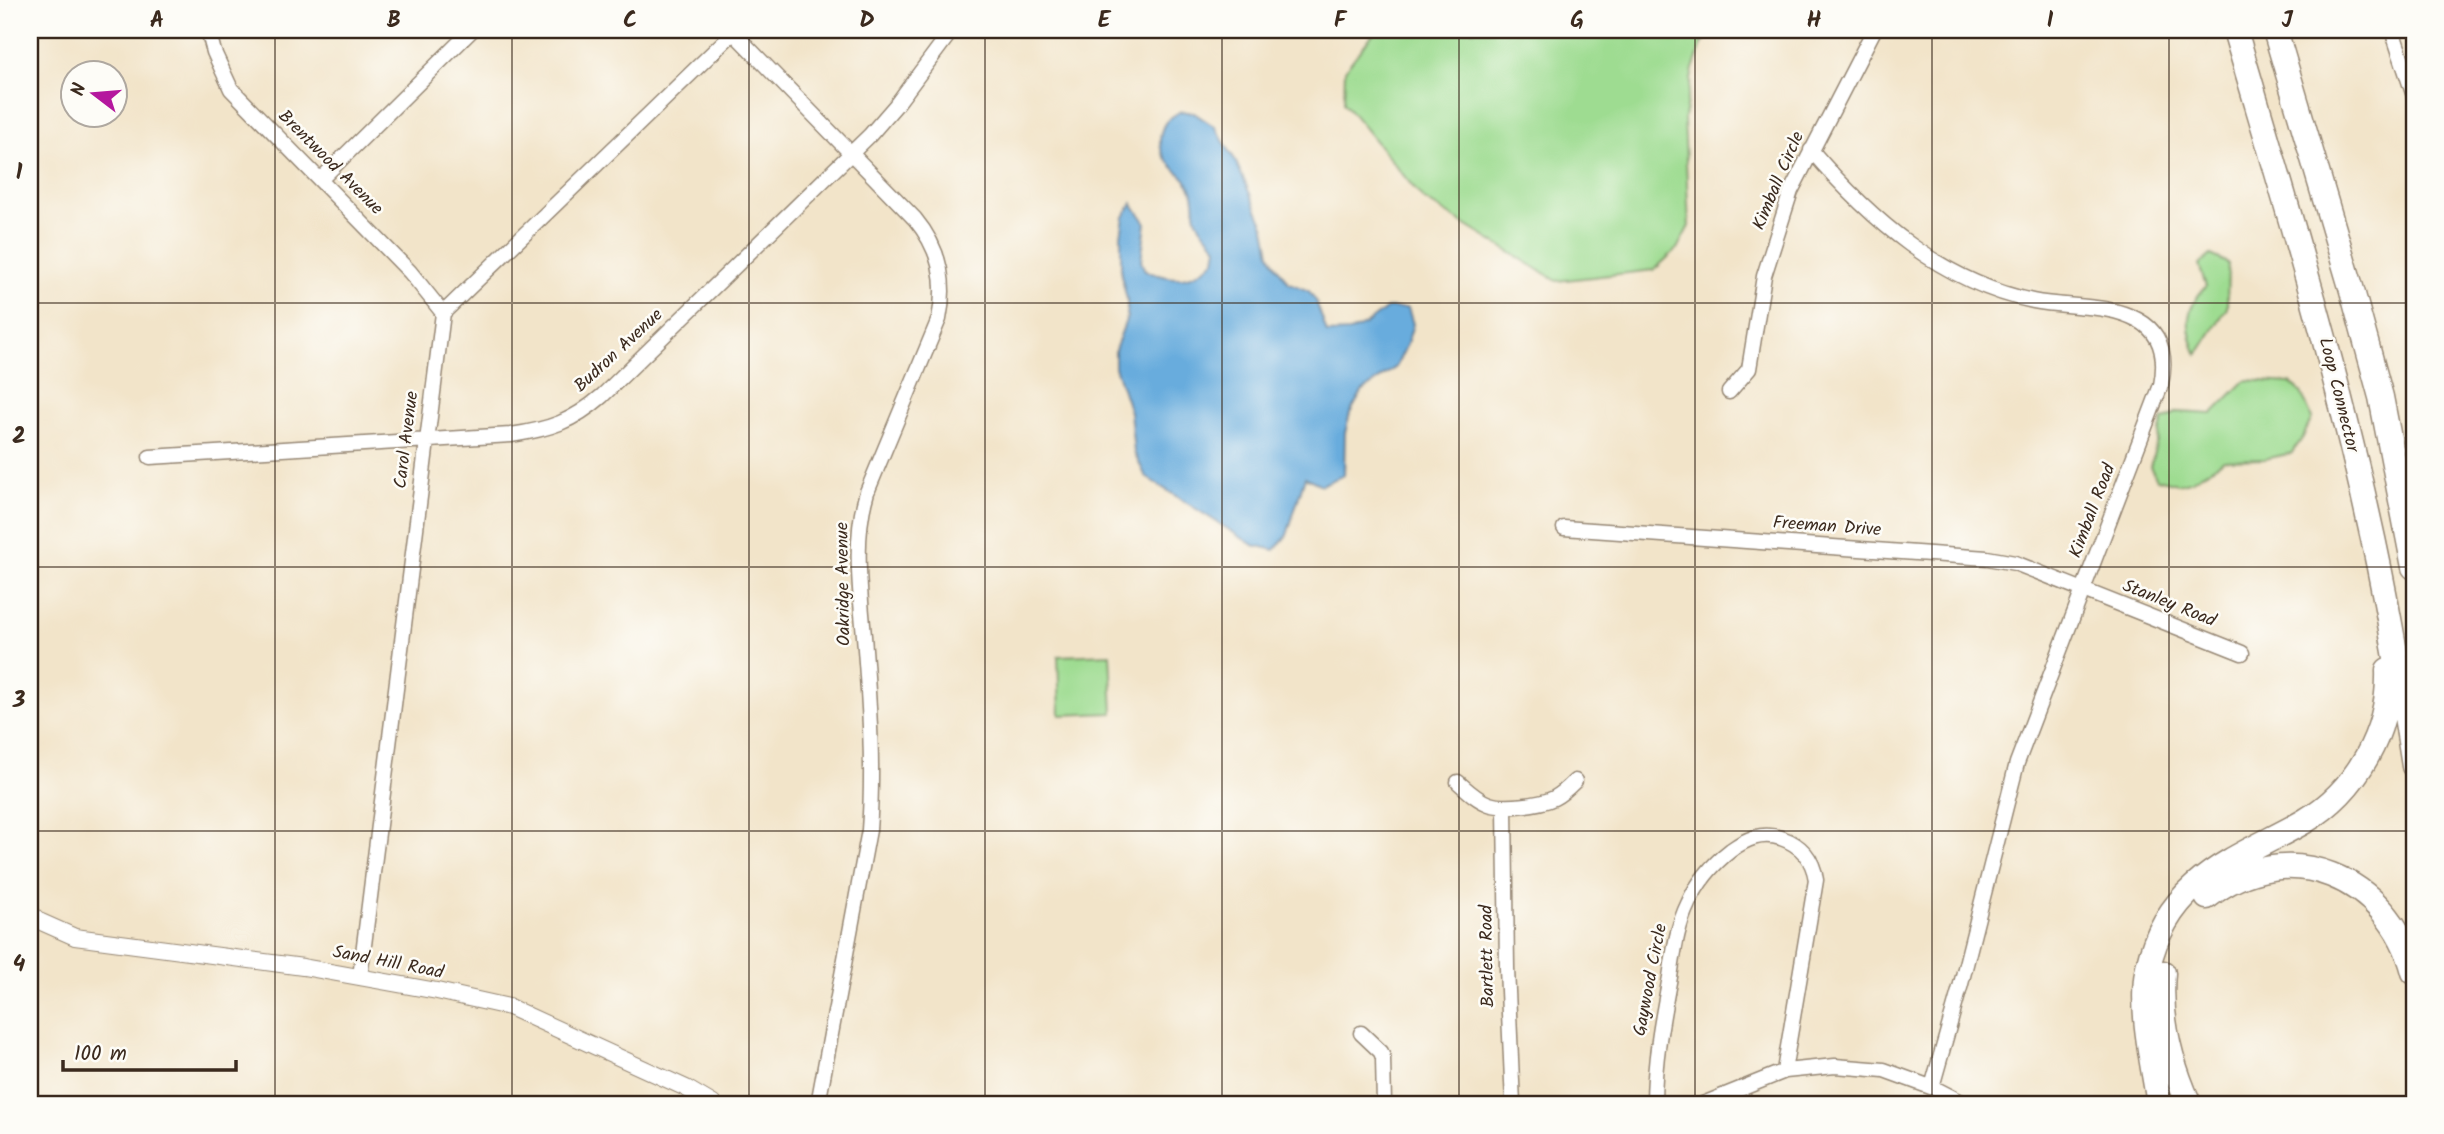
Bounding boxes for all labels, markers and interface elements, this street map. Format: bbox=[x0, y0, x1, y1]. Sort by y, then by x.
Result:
text: A bbox=[150, 3, 164, 39]
text: B bbox=[387, 3, 401, 39]
text: C bbox=[623, 3, 637, 39]
text: D bbox=[859, 3, 875, 39]
text: E bbox=[1098, 3, 1112, 39]
text: F bbox=[1334, 3, 1348, 39]
text: G bbox=[1570, 3, 1584, 39]
text: H bbox=[1807, 3, 1822, 39]
text: I bbox=[2046, 3, 2054, 39]
text: J bbox=[2281, 3, 2293, 39]
north arrow bbox=[60, 60, 130, 130]
text: N bbox=[64, 80, 96, 100]
street label: Brentwood Avenue bbox=[270, 103, 390, 223]
street label: Kimball Circle bbox=[1745, 127, 1813, 235]
text: 1 bbox=[16, 155, 23, 191]
street label: Budron Avenue bbox=[568, 302, 670, 400]
street label: Loop Connector bbox=[2310, 335, 2367, 456]
street label: Carol Avenue bbox=[387, 390, 427, 490]
text: 2 bbox=[12, 419, 26, 455]
street label: Kimball Road bbox=[2062, 459, 2125, 563]
street label: Freeman Drive bbox=[1772, 509, 1882, 545]
street label: Oakridge Avenue bbox=[828, 522, 860, 646]
street label: Stanley Road bbox=[2118, 572, 2221, 636]
text: 3 bbox=[12, 683, 26, 719]
street label: Bartlett Road bbox=[1473, 903, 1503, 1008]
street label: Gaywood Circle bbox=[1626, 921, 1676, 1039]
street label: Sand Hill Road bbox=[330, 938, 447, 988]
text: 4 bbox=[13, 947, 26, 983]
scale bar bbox=[63, 1029, 236, 1073]
text: 100 m bbox=[74, 1038, 127, 1071]

